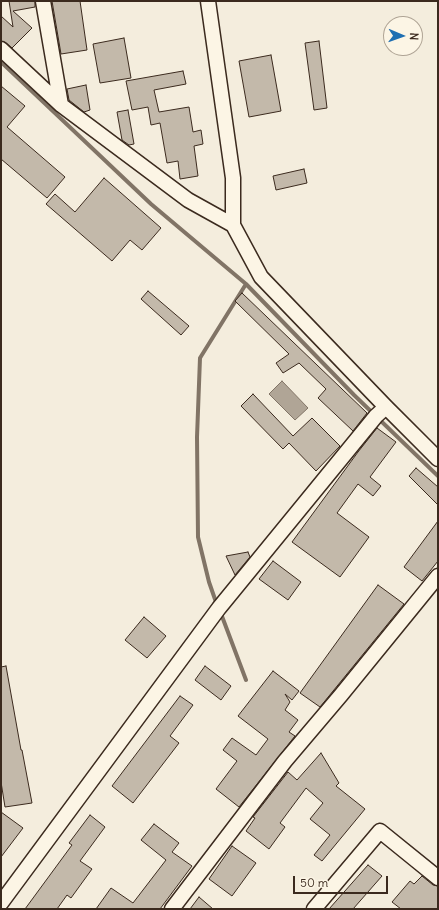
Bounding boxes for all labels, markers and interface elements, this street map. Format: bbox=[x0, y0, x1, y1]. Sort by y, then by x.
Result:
north arrow bbox=[383, 16, 423, 56]
text: N bbox=[407, 32, 421, 40]
scale bar bbox=[295, 868, 390, 894]
text: 50 m bbox=[300, 875, 328, 890]

